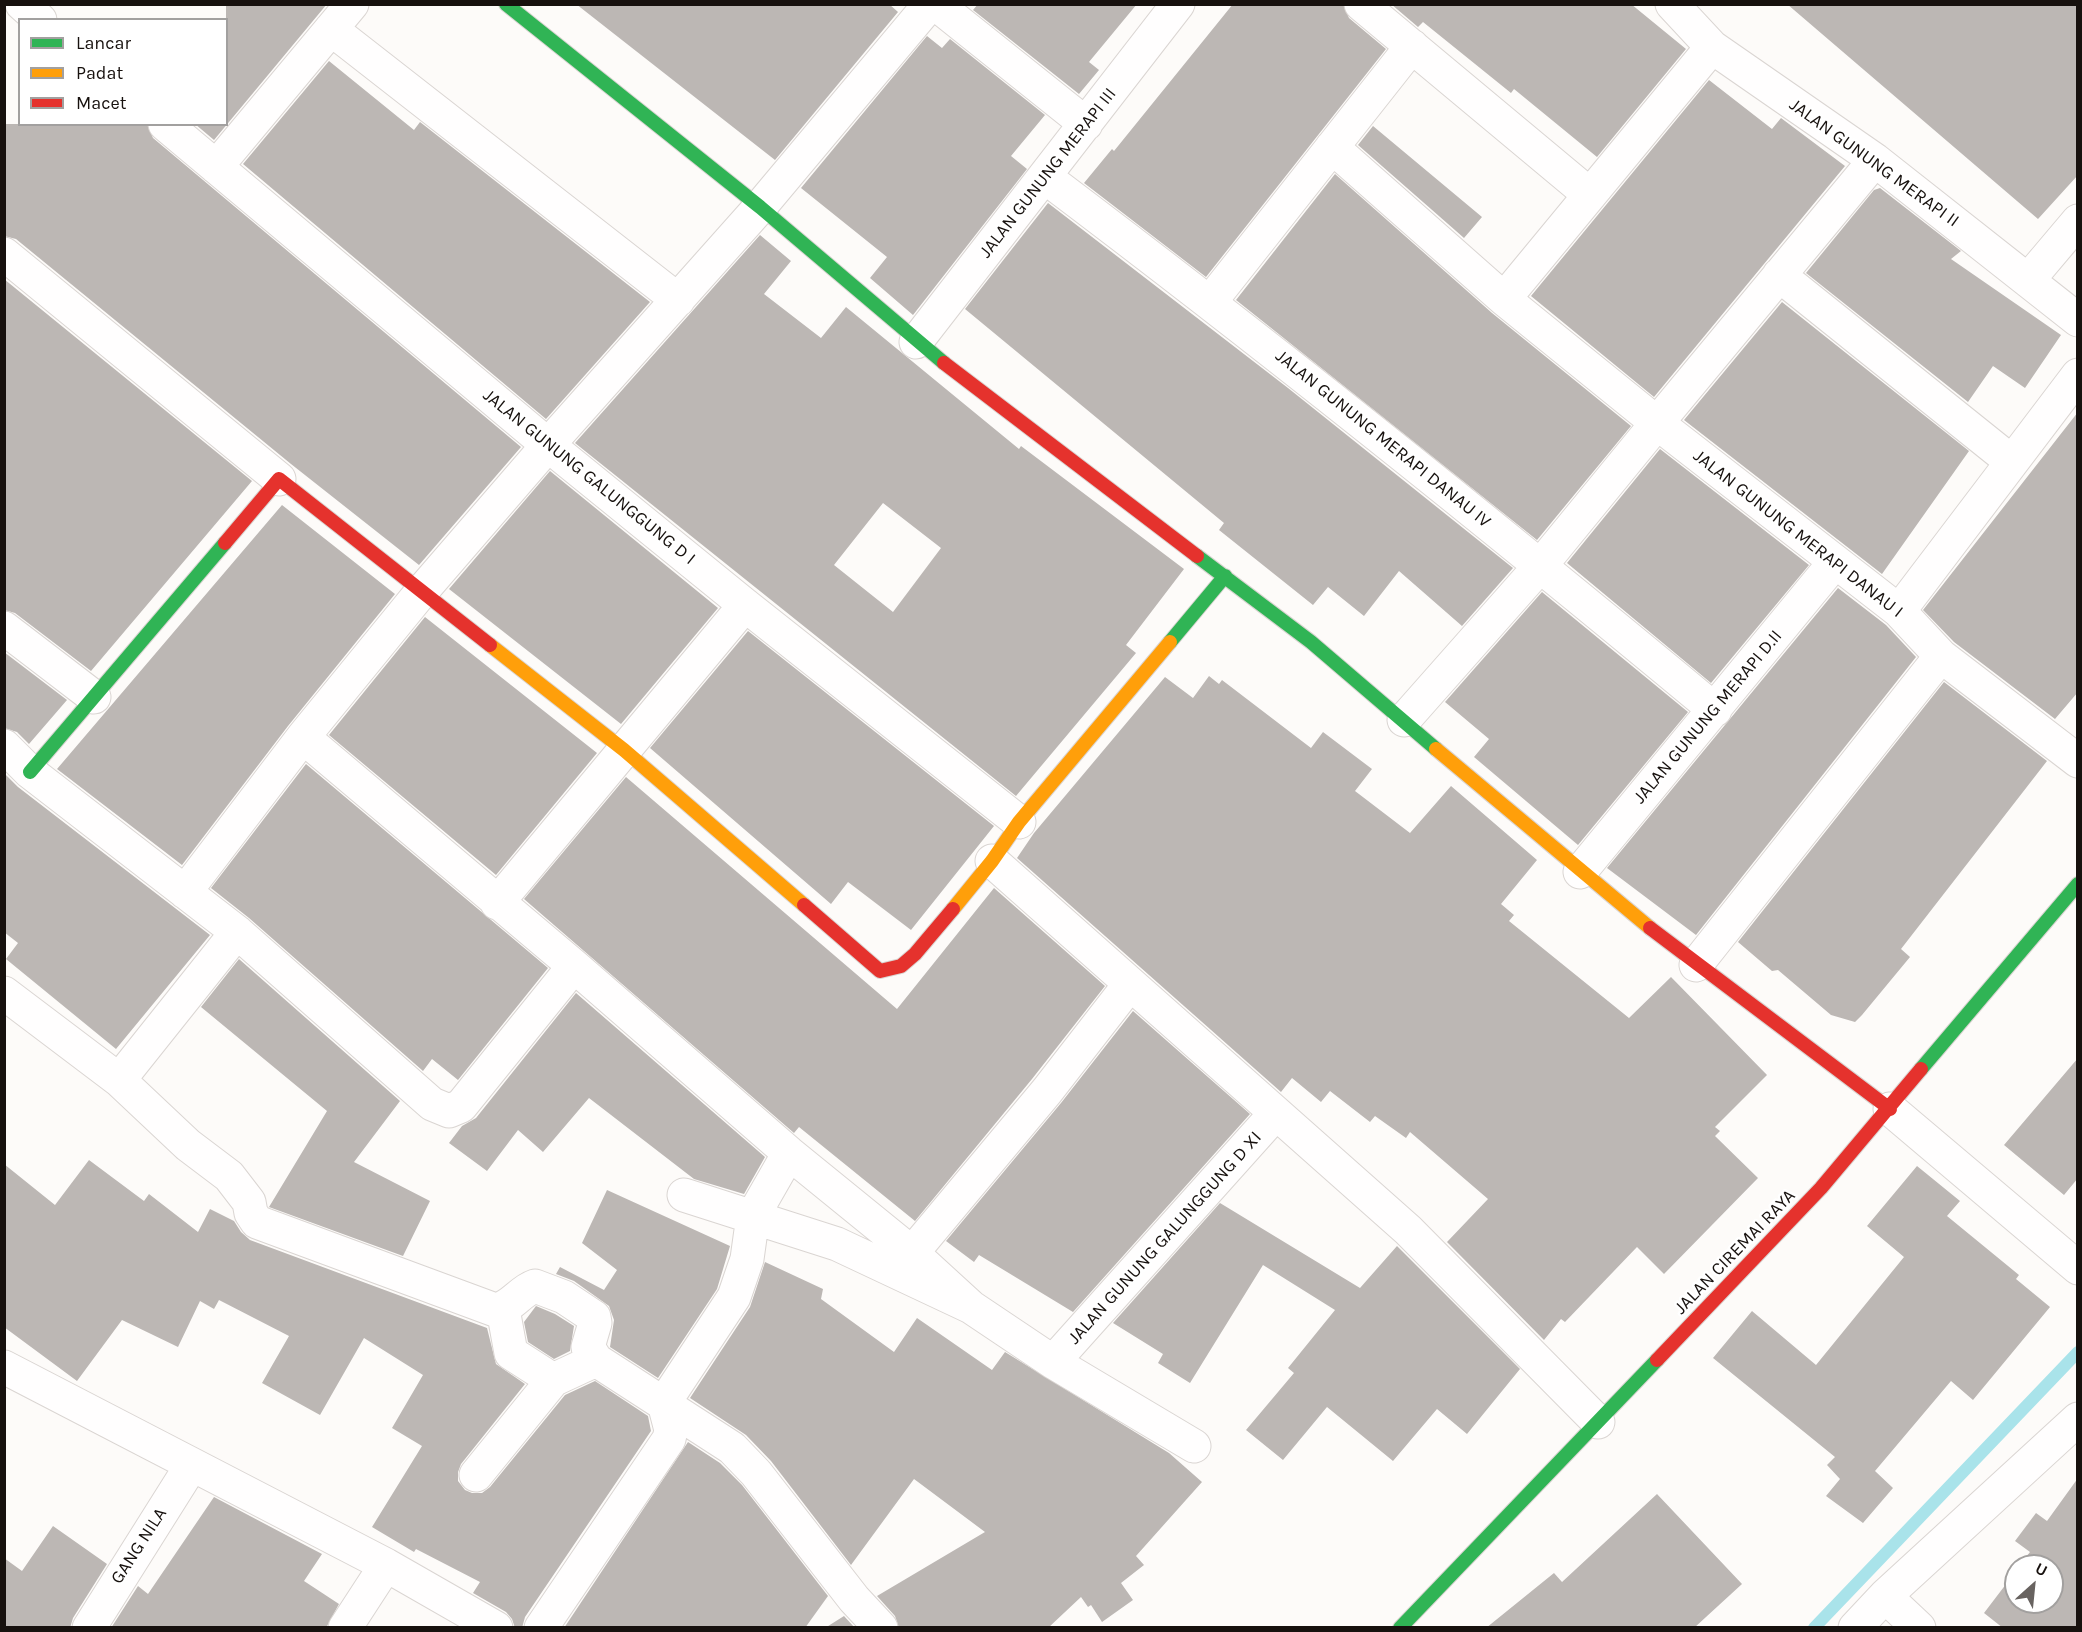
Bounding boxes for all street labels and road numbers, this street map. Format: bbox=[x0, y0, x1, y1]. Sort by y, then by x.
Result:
street label: JALAN GUNUNG MERAPI III bbox=[975, 84, 1121, 262]
street label: JALAN GUNUNG MERAPI II bbox=[1785, 94, 1963, 232]
street label: JALAN GUNUNG MERAPI DANAU IV bbox=[1271, 345, 1495, 533]
street label: JALAN GUNUNG GALUNGGUNG D I bbox=[478, 385, 700, 569]
street label: JALAN GUNUNG MERAPI DANAU I bbox=[1689, 445, 1907, 623]
street label: JALAN GUNUNG MERAPI D.II bbox=[1629, 626, 1787, 808]
street label: JALAN GUNUNG GALUNGGUNG D XI bbox=[1064, 1127, 1266, 1349]
street label: JALAN CIREMAI RAYA bbox=[1670, 1185, 1800, 1319]
street label: GANG NILA bbox=[106, 1504, 172, 1588]

